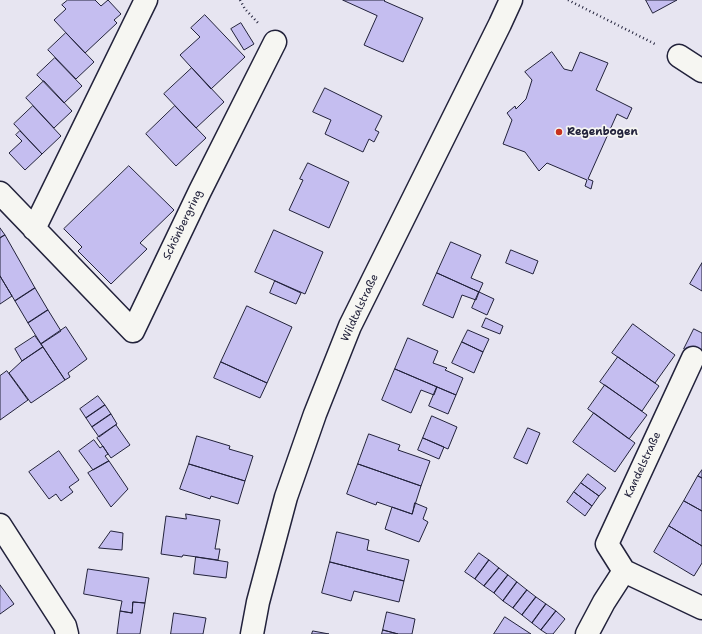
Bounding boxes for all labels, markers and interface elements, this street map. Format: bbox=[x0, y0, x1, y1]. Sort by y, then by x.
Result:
place label: Regenbogen bbox=[567, 125, 638, 139]
marker: Regenbogen bbox=[554, 127, 564, 137]
street label: Schönbergring bbox=[160, 188, 206, 262]
street label: Wildtalstraße bbox=[339, 272, 381, 344]
street label: Kandelstraße bbox=[622, 430, 664, 500]

